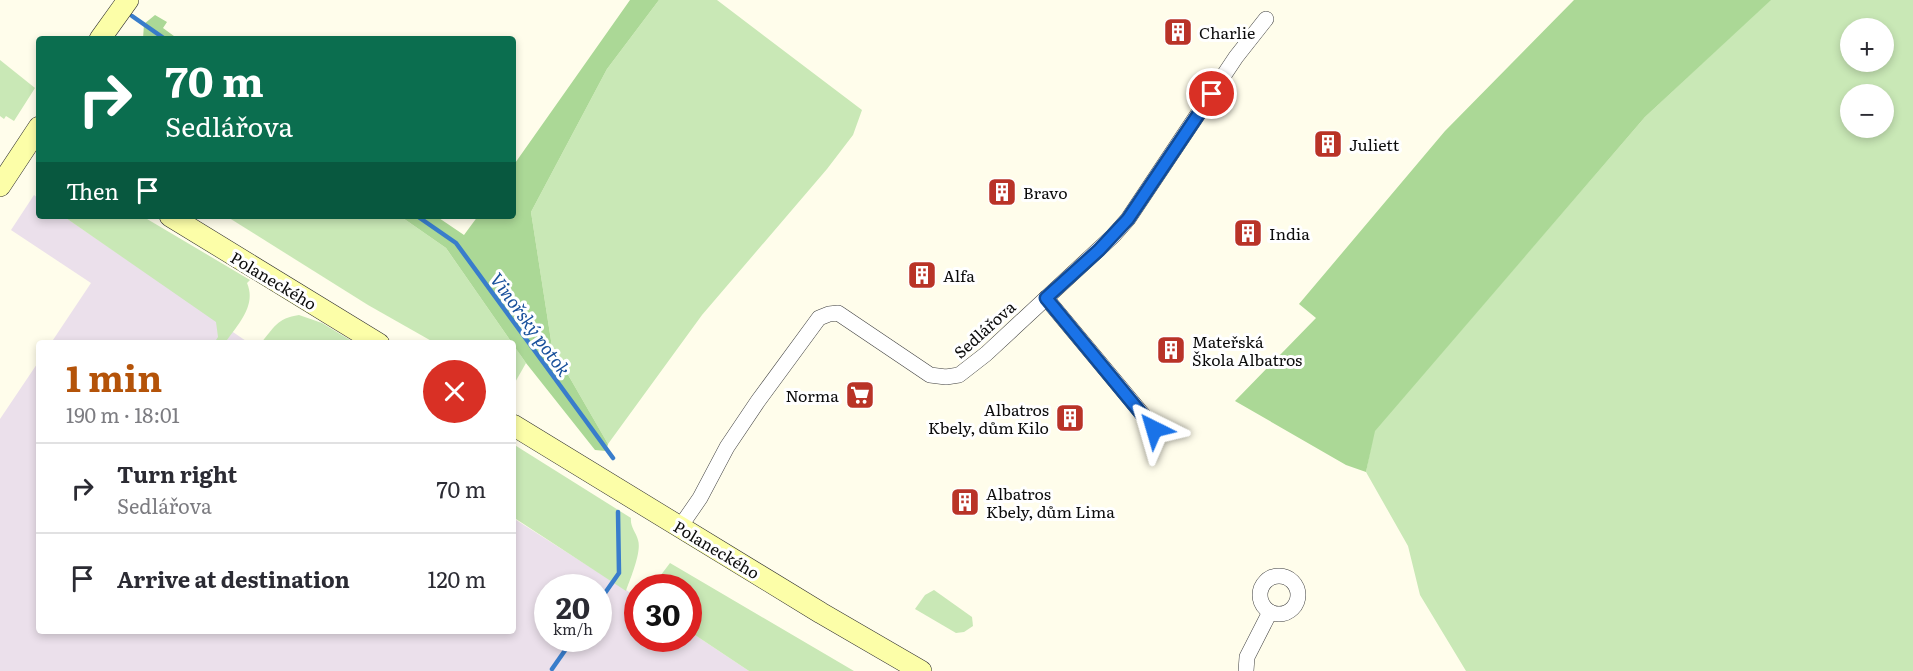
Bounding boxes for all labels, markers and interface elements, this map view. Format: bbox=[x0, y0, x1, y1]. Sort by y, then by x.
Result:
building icon: Charlie bbox=[1162, 16, 1194, 48]
map controls bbox=[1840, 18, 1894, 138]
button: + bbox=[1840, 18, 1894, 72]
place label: Charlie bbox=[1199, 20, 1255, 44]
text: 70 m bbox=[165, 48, 264, 110]
icon: right bbox=[66, 60, 144, 138]
pin bbox=[1186, 68, 1237, 119]
icon: arrive bbox=[1195, 77, 1228, 110]
button: − bbox=[1840, 84, 1894, 138]
text: Sedlářova bbox=[165, 105, 293, 145]
building icon: Juliett bbox=[1312, 128, 1344, 160]
place label: Juliett bbox=[1349, 132, 1400, 156]
text: Then bbox=[66, 174, 119, 207]
icon: arrive bbox=[131, 174, 164, 207]
building icon: Bravo bbox=[986, 176, 1018, 208]
place label: Bravo bbox=[1023, 180, 1068, 204]
building icon: India bbox=[1232, 217, 1264, 249]
place label: India bbox=[1269, 221, 1310, 245]
street label: Polaneckého bbox=[226, 245, 322, 315]
building icon: Alfa bbox=[906, 259, 938, 291]
place label: Alfa bbox=[943, 263, 975, 287]
water label: Vinořský potok bbox=[484, 267, 578, 381]
street label: Sedlářova bbox=[948, 294, 1021, 363]
place label: Mateřská Škola Albatros bbox=[1192, 329, 1302, 371]
building icon: Mateřská Škola Albatros bbox=[1155, 334, 1187, 366]
text: 1 min bbox=[66, 350, 162, 403]
button: close bbox=[423, 360, 486, 423]
supermarket icon: Norma bbox=[844, 379, 876, 411]
place label: Norma bbox=[786, 383, 839, 407]
place label: Albatros Kbely, dům Kilo bbox=[928, 397, 1049, 439]
position arrow bbox=[1122, 397, 1186, 461]
text: 190 m · 18:01 bbox=[66, 399, 180, 429]
building icon: Albatros Kbely, dům Kilo bbox=[1054, 402, 1086, 434]
text: Turn right bbox=[117, 457, 237, 490]
icon: right bbox=[66, 472, 99, 505]
text: 70 m bbox=[436, 472, 486, 505]
place label: Albatros Kbely, dům Lima bbox=[986, 481, 1115, 523]
building icon: Albatros Kbely, dům Lima bbox=[949, 486, 981, 518]
text: Sedlářova bbox=[117, 490, 212, 520]
street label: Polaneckého bbox=[669, 514, 765, 584]
icon: arrive bbox=[66, 562, 99, 595]
text: Arrive at destination bbox=[117, 562, 350, 595]
text: 120 m bbox=[427, 562, 486, 595]
speed limit sign: 30 bbox=[624, 574, 702, 652]
text: 20 bbox=[556, 584, 590, 628]
text: km/h bbox=[553, 617, 593, 640]

